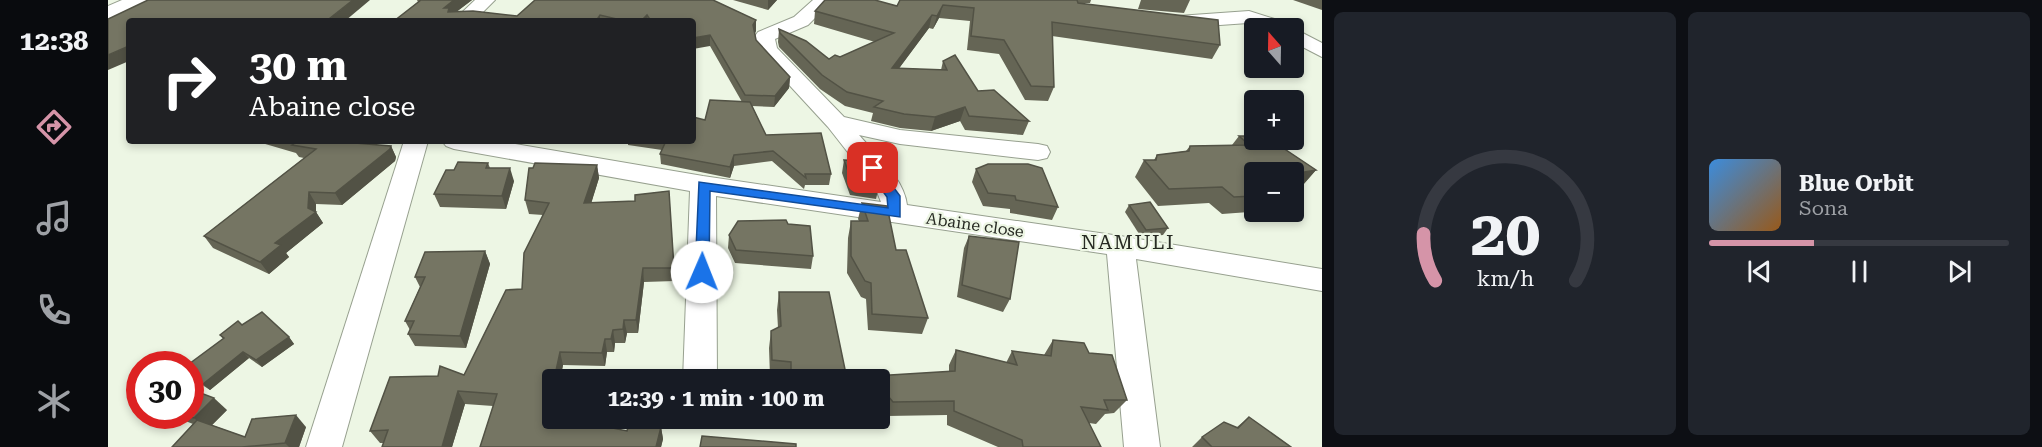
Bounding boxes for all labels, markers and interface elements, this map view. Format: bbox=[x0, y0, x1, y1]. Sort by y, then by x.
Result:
north arrow bbox=[1244, 18, 1304, 78]
map controls bbox=[1244, 18, 1304, 222]
text: 12:38 bbox=[20, 25, 88, 57]
text: 30 m bbox=[249, 41, 347, 90]
icon: right bbox=[150, 42, 228, 120]
button: + bbox=[1244, 90, 1304, 150]
text: Abaine close bbox=[249, 91, 415, 123]
icon: directions bbox=[33, 106, 75, 148]
pin bbox=[847, 142, 898, 193]
icon: arrive bbox=[856, 151, 889, 184]
button: − bbox=[1244, 162, 1304, 222]
text: Blue Orbit bbox=[1799, 171, 1914, 196]
text: Sona bbox=[1799, 196, 1848, 220]
icon: music bbox=[33, 197, 75, 239]
text: 20 bbox=[1470, 197, 1540, 270]
street label: Abaine close bbox=[925, 209, 1025, 241]
district label: NAMULI bbox=[1081, 230, 1175, 254]
position arrow bbox=[670, 240, 734, 304]
icon: previous bbox=[1743, 255, 1776, 288]
icon: pause bbox=[1843, 255, 1876, 288]
icon: next bbox=[1943, 255, 1976, 288]
text: km/h bbox=[1476, 266, 1534, 291]
icon: phone bbox=[33, 289, 75, 331]
speed limit sign: 30 bbox=[126, 351, 204, 429]
icon: climate bbox=[33, 380, 75, 422]
text: 12:39 · 1 min · 100 m bbox=[607, 386, 825, 411]

